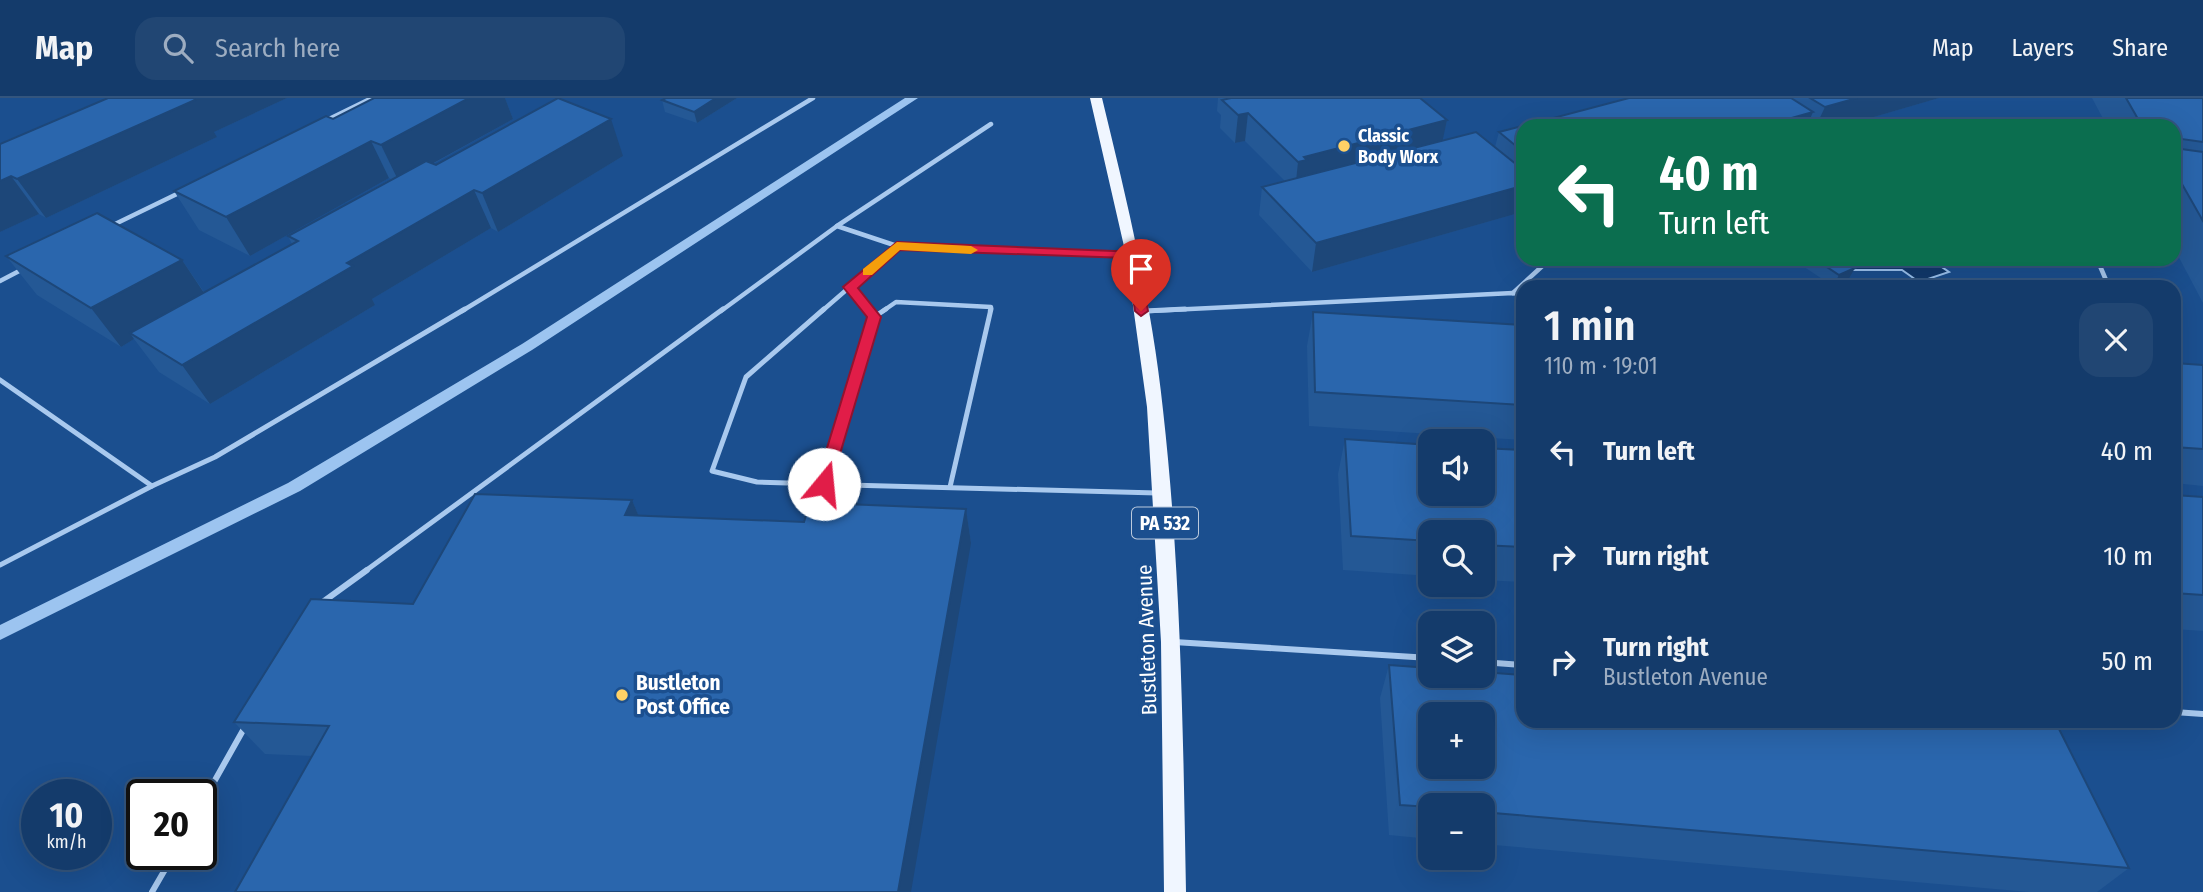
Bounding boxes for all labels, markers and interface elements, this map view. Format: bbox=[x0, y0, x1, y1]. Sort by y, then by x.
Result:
search box bbox=[135, 17, 625, 80]
text: Map bbox=[35, 28, 93, 68]
icon: search bbox=[159, 29, 197, 67]
text: Search here bbox=[215, 33, 340, 64]
text: Map bbox=[1932, 34, 1974, 62]
text: Layers bbox=[2012, 34, 2074, 62]
text: Share bbox=[2112, 34, 2168, 62]
place label: Classic Body Worx bbox=[1358, 125, 1439, 168]
marker: Classic Body Worx bbox=[1336, 138, 1352, 154]
text: 40 m bbox=[1659, 144, 1759, 203]
icon: left bbox=[1544, 147, 1635, 238]
text: Turn left bbox=[1659, 204, 1769, 242]
pin bbox=[1111, 239, 1171, 311]
icon: arrive bbox=[1122, 250, 1160, 288]
text: 1 min bbox=[1544, 301, 1635, 351]
button: close bbox=[2079, 303, 2153, 377]
text: 110 m · 19:01 bbox=[1544, 352, 1658, 380]
map controls bbox=[1418, 429, 1495, 870]
button: sound bbox=[1418, 429, 1495, 506]
icon: left bbox=[1544, 433, 1582, 471]
text: Turn left bbox=[1603, 436, 1695, 467]
text: 40 m bbox=[2101, 436, 2153, 467]
position arrow bbox=[787, 447, 861, 521]
road number: PA 532 bbox=[1132, 508, 1198, 538]
button: search bbox=[1418, 520, 1495, 597]
icon: right bbox=[1544, 538, 1582, 576]
text: Turn right bbox=[1603, 541, 1709, 572]
text: 10 m bbox=[2103, 541, 2153, 572]
street label: Bustleton Avenue bbox=[1131, 564, 1163, 716]
button: layers bbox=[1418, 611, 1495, 688]
text: Turn right bbox=[1603, 632, 1709, 663]
icon: right bbox=[1544, 643, 1582, 681]
text: 50 m bbox=[2101, 646, 2153, 677]
text: Bustleton Avenue bbox=[1603, 663, 1768, 691]
place label: Bustleton Post Office bbox=[636, 670, 730, 720]
marker: Bustleton Post Office bbox=[614, 687, 630, 703]
button: + bbox=[1418, 702, 1495, 779]
speed limit sign: 20 bbox=[126, 779, 217, 870]
button: − bbox=[1418, 793, 1495, 870]
text: 10 bbox=[50, 794, 83, 836]
text: km/h bbox=[46, 831, 87, 853]

